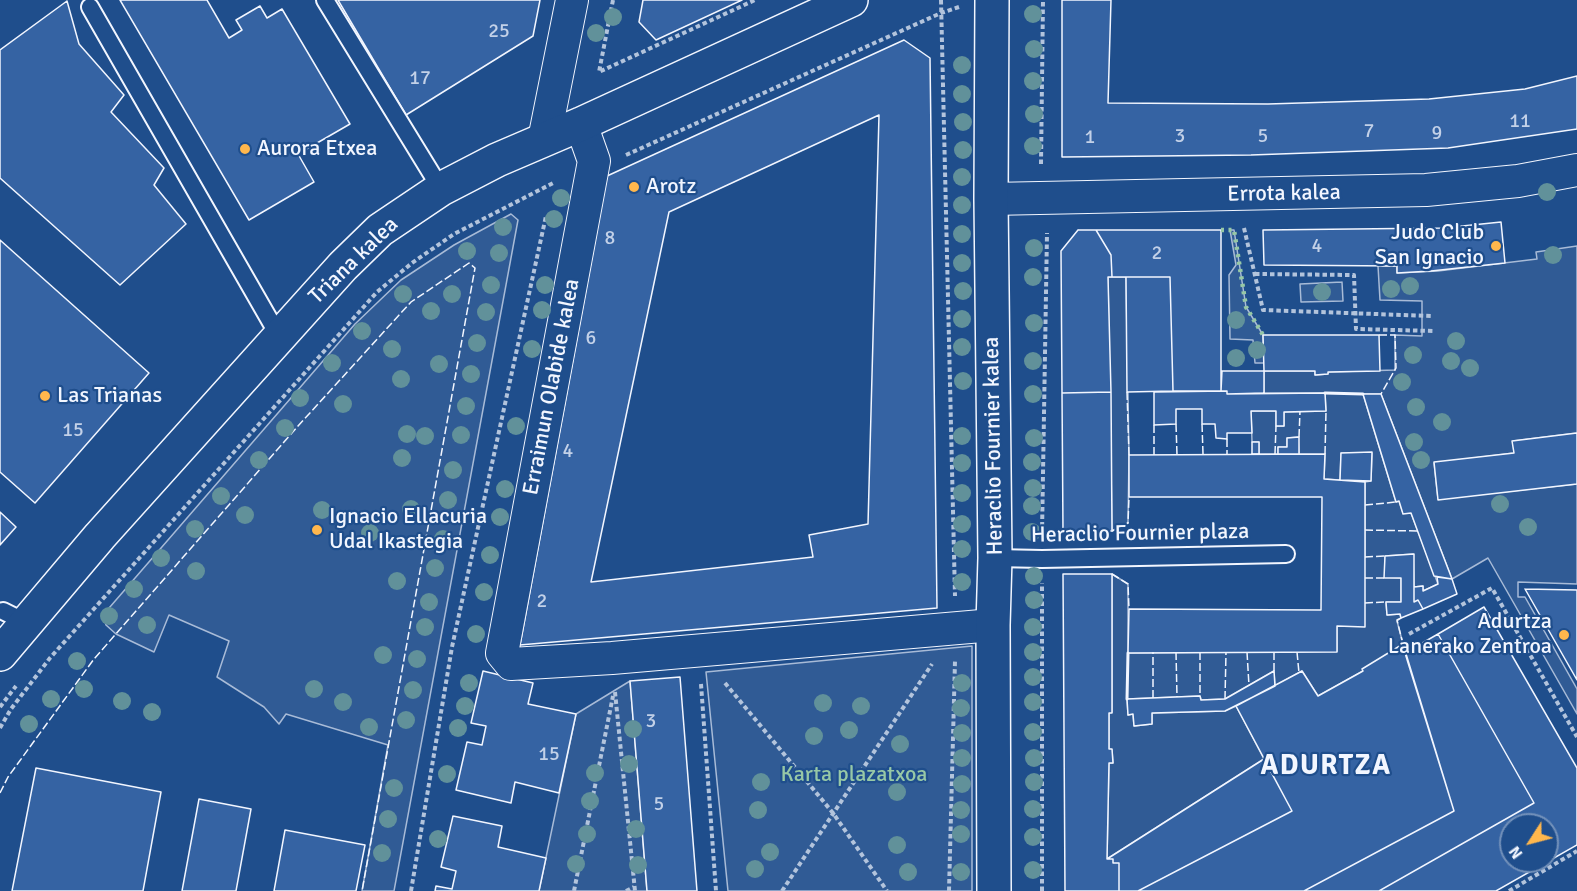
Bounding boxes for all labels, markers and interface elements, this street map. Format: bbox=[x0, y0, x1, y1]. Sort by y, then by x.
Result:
house number: 25 bbox=[488, 20, 510, 44]
house number: 17 bbox=[409, 67, 431, 91]
house number: 11 bbox=[1509, 110, 1531, 134]
house number: 7 bbox=[1364, 120, 1374, 144]
house number: 9 bbox=[1432, 122, 1442, 146]
house number: 3 bbox=[1175, 125, 1185, 149]
house number: 5 bbox=[1258, 125, 1268, 149]
house number: 1 bbox=[1085, 126, 1095, 150]
place label: Aurora Etxea bbox=[257, 136, 378, 162]
marker: Aurora Etxea bbox=[238, 142, 252, 156]
place label: Arotz bbox=[646, 174, 696, 200]
marker: Arotz bbox=[627, 180, 641, 194]
street label: Errota kalea bbox=[1227, 180, 1341, 208]
street label: Triana kalea bbox=[304, 212, 404, 310]
place label: Judo Club San Ignacio bbox=[1375, 220, 1484, 272]
house number: 8 bbox=[605, 227, 615, 251]
house number: 4 bbox=[1312, 235, 1322, 259]
marker: Judo Club San Ignacio bbox=[1489, 239, 1503, 253]
house number: 2 bbox=[1152, 242, 1162, 266]
street label: Erraimun Olabide kalea bbox=[518, 277, 586, 497]
house number: 6 bbox=[586, 327, 596, 351]
street label: Heraclio Fournier kalea bbox=[979, 336, 1009, 556]
place label: Las Trianas bbox=[57, 383, 162, 409]
marker: Las Trianas bbox=[38, 389, 52, 403]
house number: 15 bbox=[62, 419, 84, 443]
house number: 4 bbox=[563, 440, 573, 464]
place label: Ignacio Ellacuria Udal Ikastegia bbox=[329, 504, 487, 556]
street label: Heraclio Fournier plaza bbox=[1031, 519, 1249, 549]
marker: Ignacio Ellacuria Udal Ikastegia bbox=[310, 523, 324, 537]
house number: 2 bbox=[537, 590, 547, 614]
place label: Adurtza Lanerako Zentroa bbox=[1388, 609, 1552, 660]
marker: Adurtza Lanerako Zentroa bbox=[1557, 628, 1571, 642]
house number: 3 bbox=[646, 710, 656, 734]
house number: 15 bbox=[538, 743, 560, 767]
district label: ADURTZA bbox=[1260, 750, 1392, 784]
park label: Karta plazatxoa bbox=[781, 762, 927, 788]
house number: 5 bbox=[654, 793, 664, 817]
north arrow bbox=[1499, 813, 1559, 873]
text: N bbox=[1505, 842, 1527, 863]

